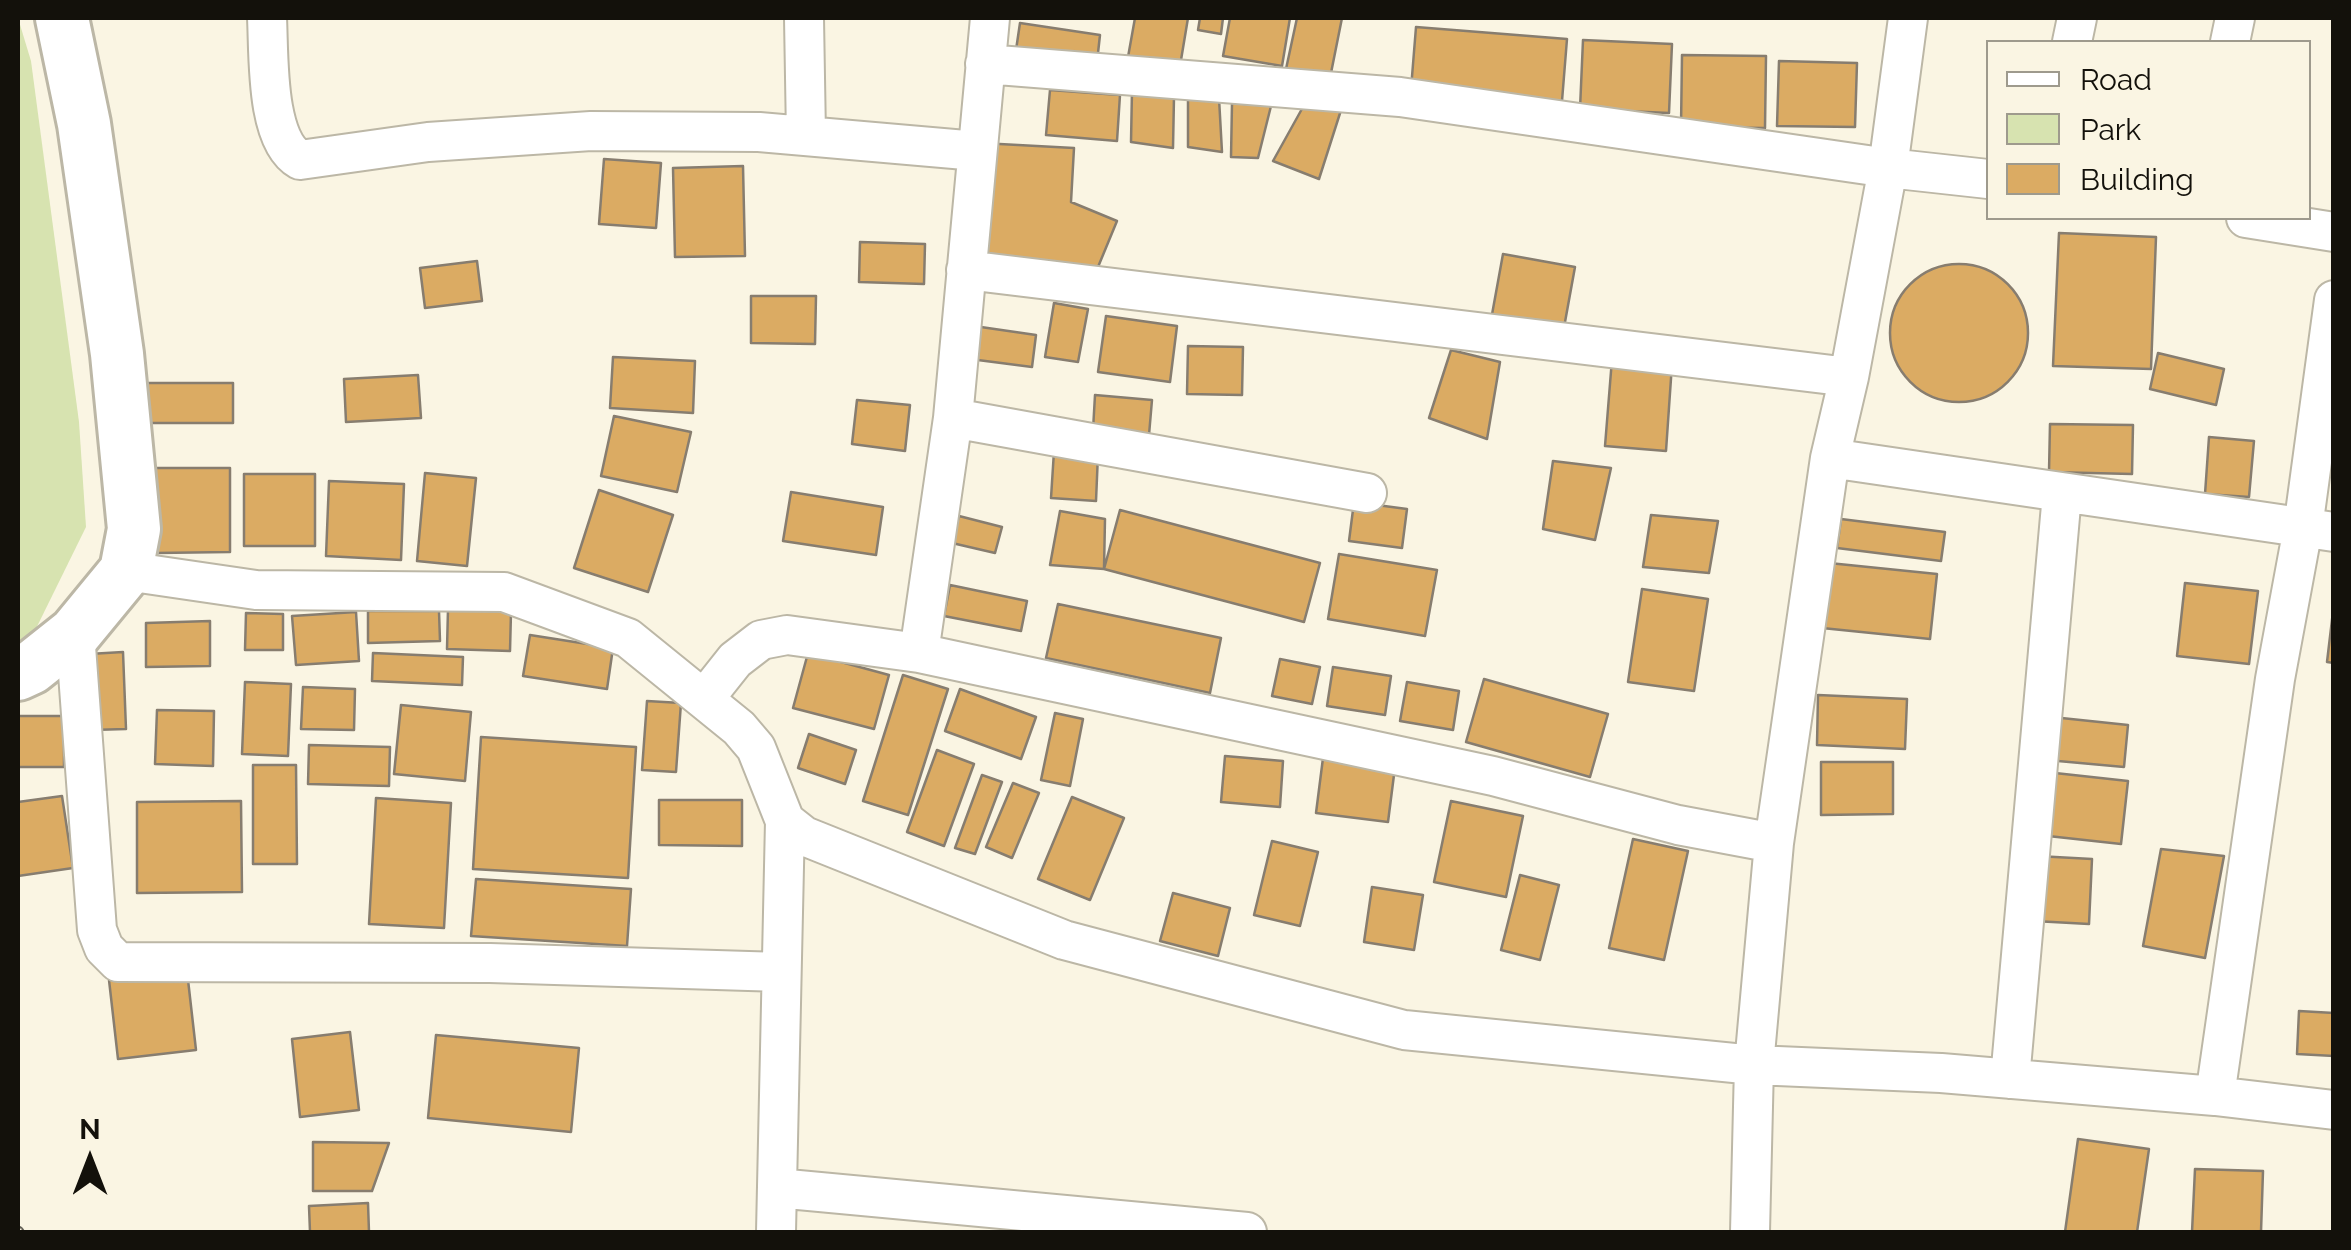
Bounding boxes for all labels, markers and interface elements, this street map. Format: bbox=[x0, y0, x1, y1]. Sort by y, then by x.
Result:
legend bbox=[1986, 40, 2311, 220]
text: Road bbox=[2080, 62, 2152, 97]
text: Park bbox=[2080, 112, 2141, 147]
text: Building bbox=[2080, 162, 2194, 197]
north arrow bbox=[40, 1110, 140, 1210]
text: N bbox=[79, 1113, 101, 1146]

